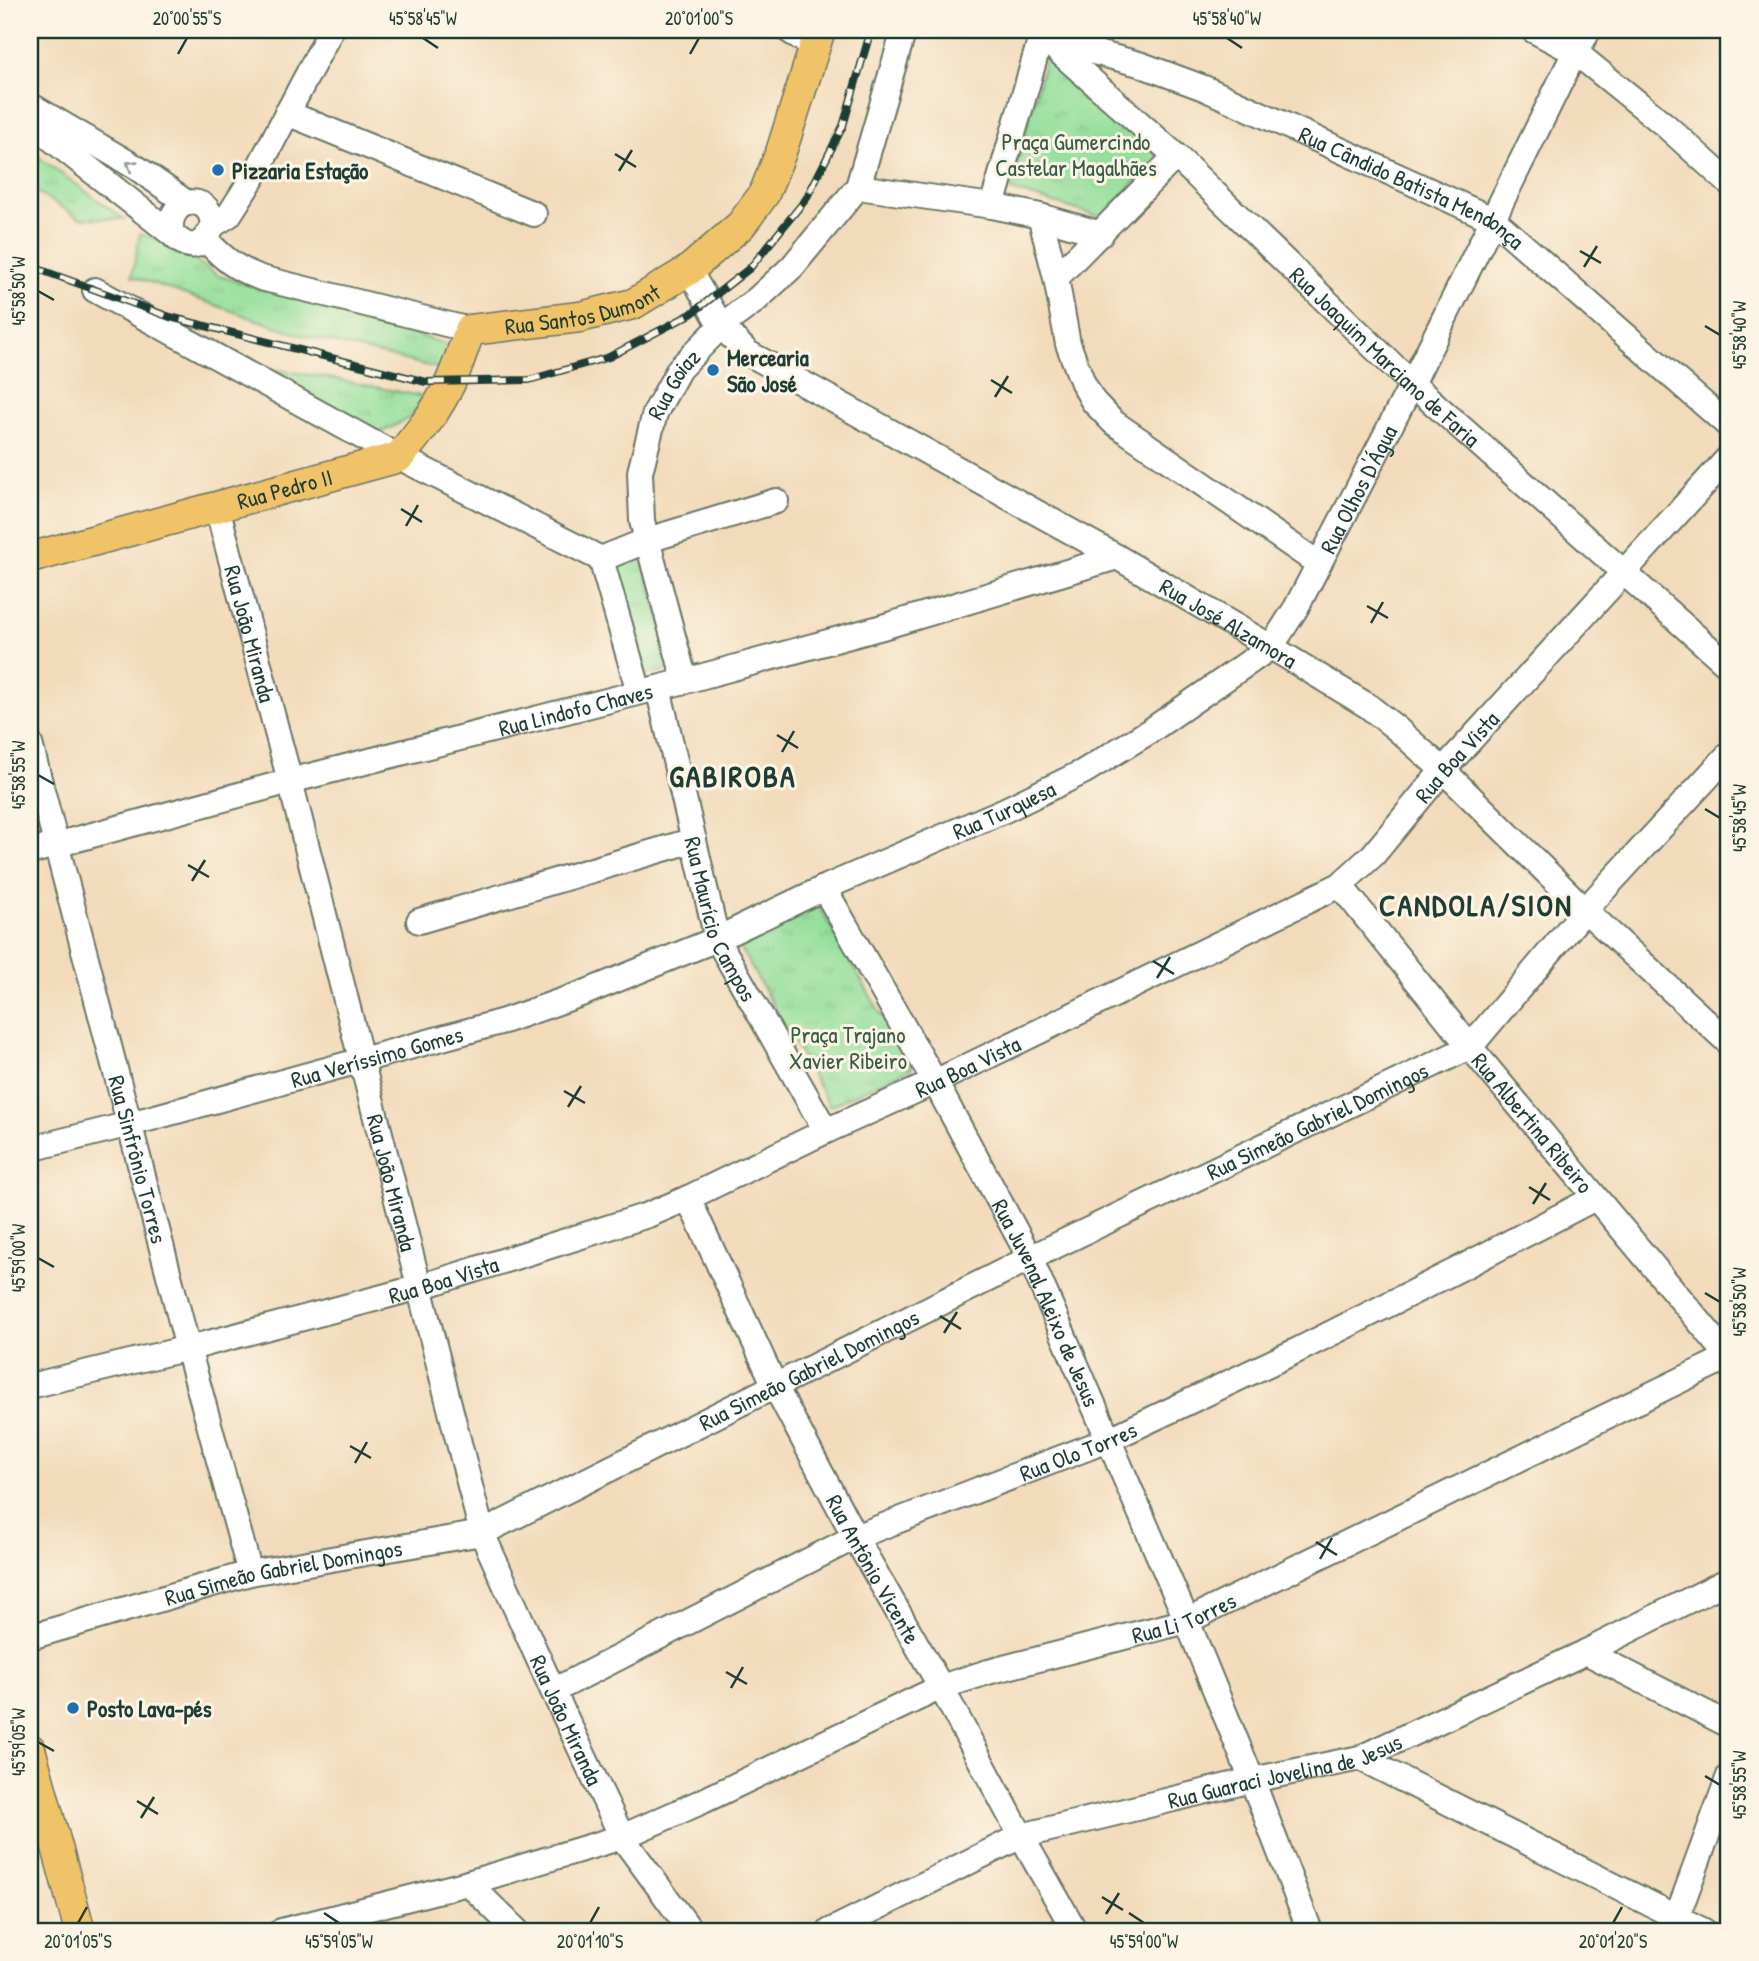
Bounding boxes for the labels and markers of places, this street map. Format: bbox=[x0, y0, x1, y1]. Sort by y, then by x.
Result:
place label: Pizzaria Estação bbox=[232, 155, 369, 186]
marker: Pizzaria Estação bbox=[210, 162, 226, 178]
place label: Mercearia São José bbox=[727, 342, 809, 399]
marker: Mercearia São José bbox=[705, 362, 721, 378]
place label: Posto Lava-pés bbox=[87, 1693, 212, 1725]
marker: Posto Lava-pés bbox=[65, 1700, 81, 1716]

